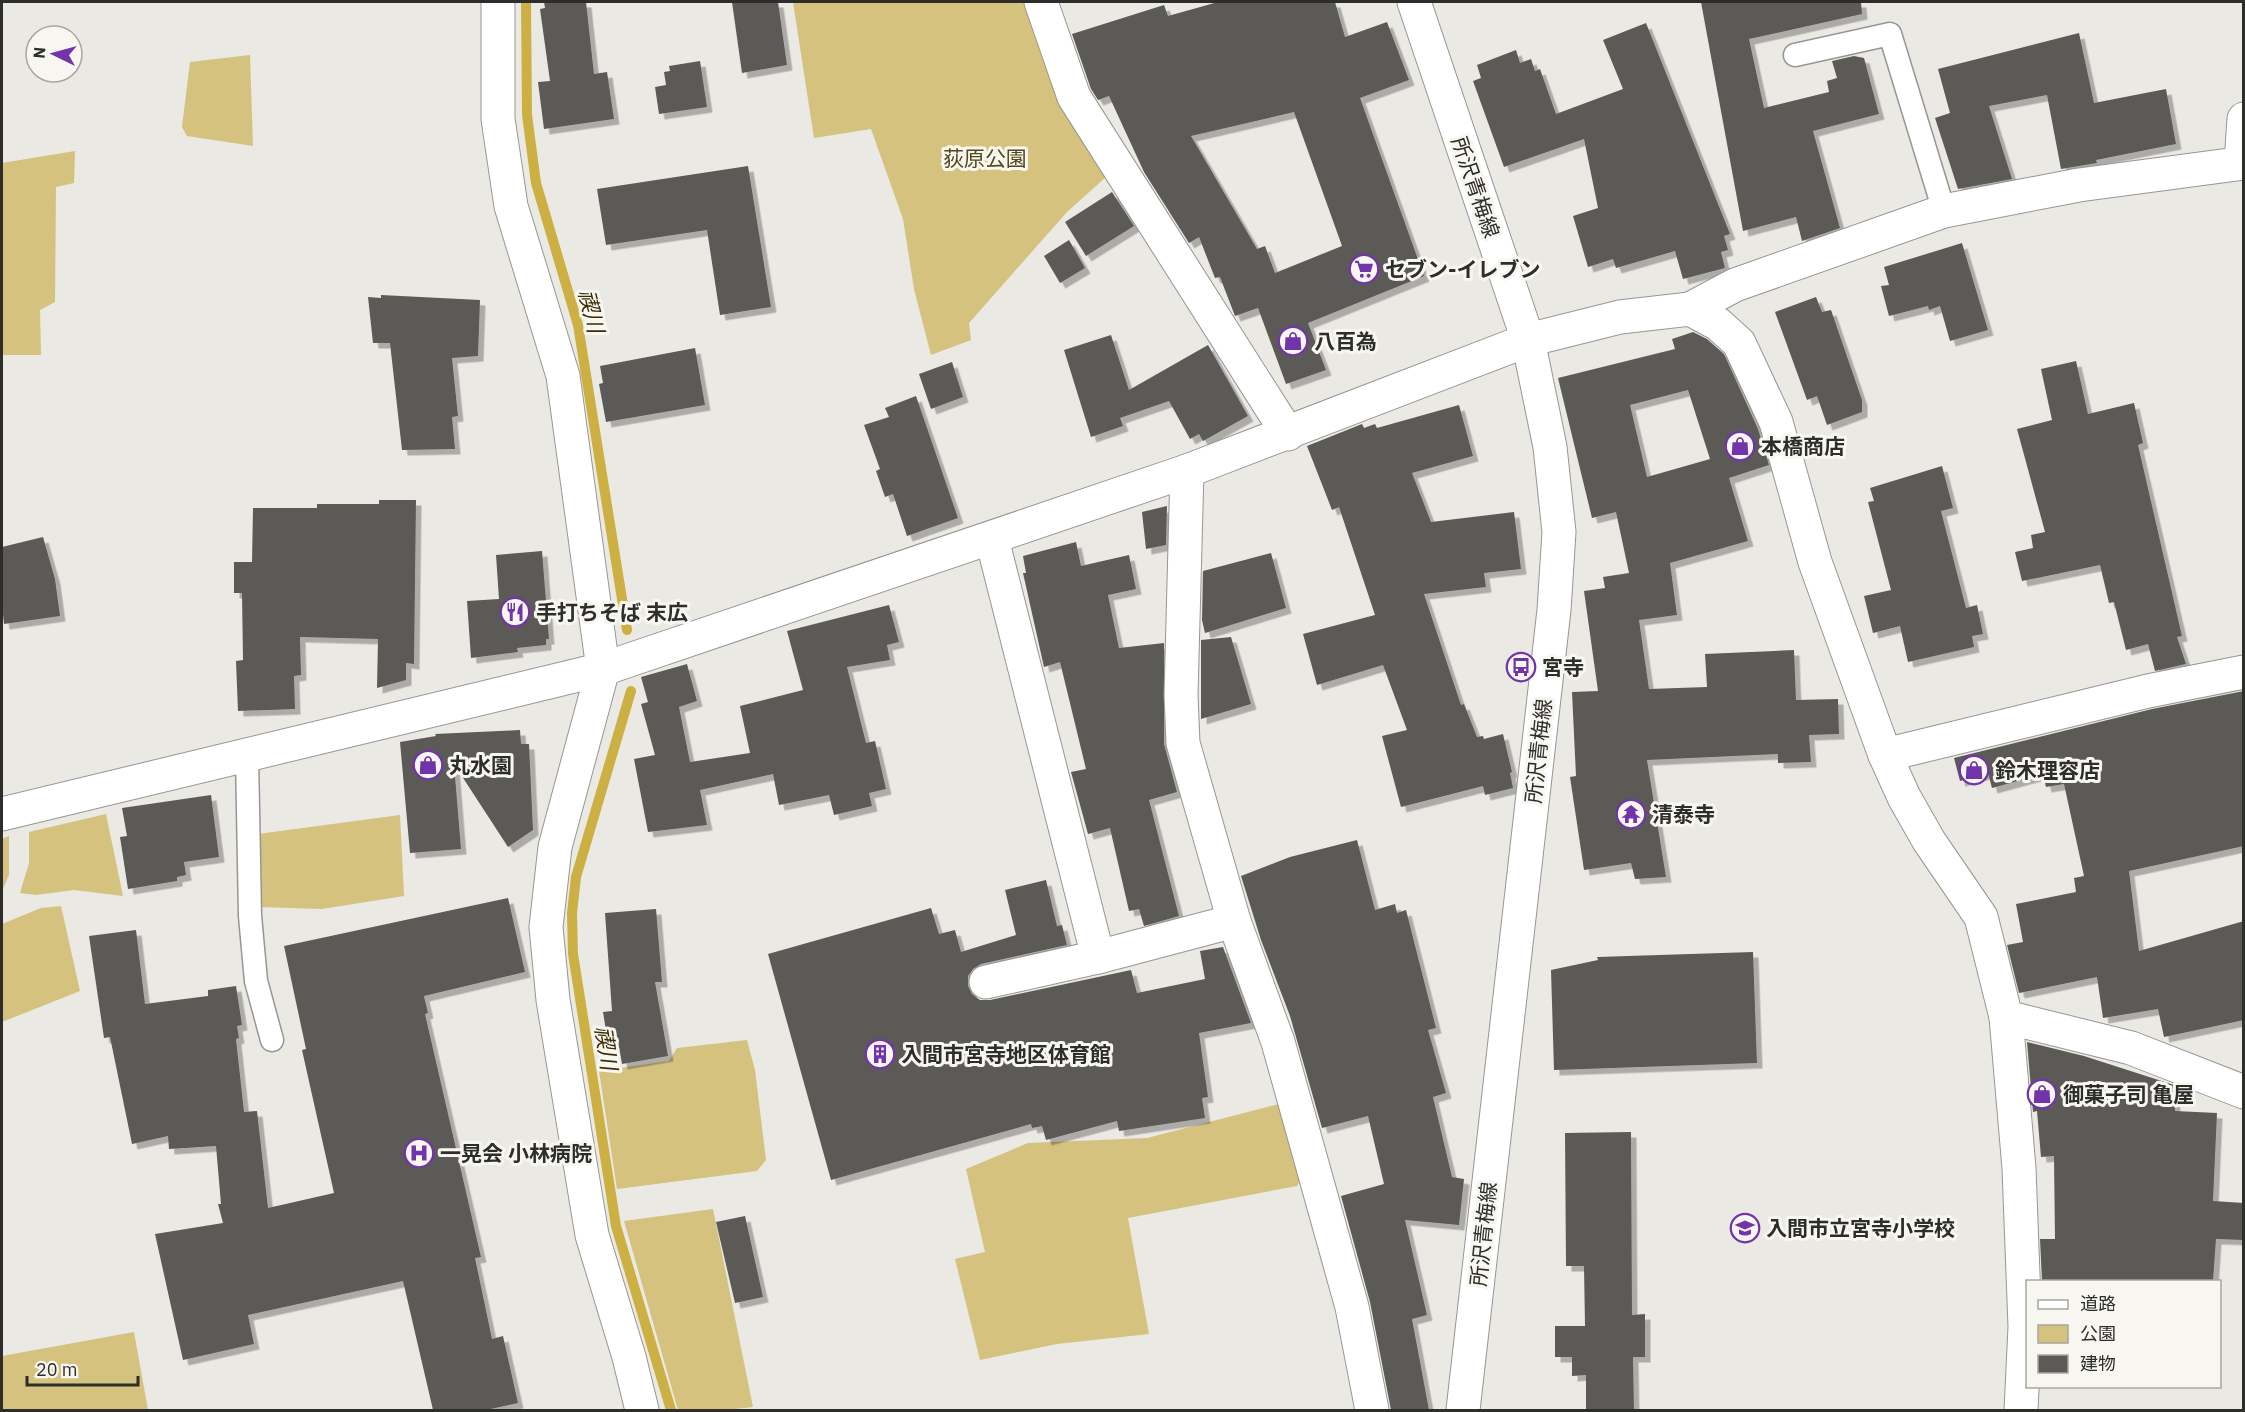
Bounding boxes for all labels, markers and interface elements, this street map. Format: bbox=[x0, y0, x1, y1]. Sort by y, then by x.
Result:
north arrow bbox=[24, 24, 84, 84]
text: N bbox=[29, 46, 50, 59]
street label: 所沢青梅線 bbox=[1446, 133, 1506, 241]
park label: 荻原公園 bbox=[943, 144, 1027, 172]
supermarket icon: セブン-イレブン bbox=[1348, 253, 1380, 285]
place label: セブン-イレブン bbox=[1385, 255, 1540, 283]
water label: 禊川 bbox=[573, 286, 612, 338]
shop icon: 八百為 bbox=[1277, 325, 1309, 357]
place label: 八百為 bbox=[1314, 327, 1377, 355]
shop icon: 本橋商店 bbox=[1724, 430, 1756, 462]
place label: 本橋商店 bbox=[1761, 432, 1845, 460]
restaurant icon: 手打ちそば 末広 bbox=[499, 596, 531, 628]
place label: 手打ちそば 末広 bbox=[536, 598, 688, 626]
bus stop icon: 宮寺 bbox=[1505, 651, 1537, 683]
place label: 宮寺 bbox=[1542, 653, 1584, 681]
street label: 所沢青梅線 bbox=[1519, 697, 1557, 805]
shop icon: 丸水園 bbox=[412, 749, 444, 781]
place label: 丸水園 bbox=[449, 751, 512, 779]
shop icon: 鈴木理容店 bbox=[1958, 754, 1990, 786]
place label: 鈴木理容店 bbox=[1995, 756, 2100, 784]
temple icon: 清泰寺 bbox=[1615, 798, 1647, 830]
place label: 清泰寺 bbox=[1652, 800, 1715, 828]
water label: 禊川 bbox=[589, 1024, 625, 1074]
building icon: 入間市宮寺地区体育館 bbox=[864, 1038, 896, 1070]
place label: 入間市宮寺地区体育館 bbox=[901, 1040, 1111, 1068]
shop icon: 御菓子司 亀屋 bbox=[2026, 1078, 2058, 1110]
place label: 御菓子司 亀屋 bbox=[2063, 1080, 2194, 1108]
hospital icon: 一晃会 小林病院 bbox=[403, 1137, 435, 1169]
place label: 一晃会 小林病院 bbox=[440, 1139, 592, 1167]
street label: 所沢青梅線 bbox=[1464, 1180, 1502, 1288]
school or university icon: 入間市立宮寺小学校 bbox=[1729, 1212, 1761, 1244]
place label: 入間市立宮寺小学校 bbox=[1766, 1214, 1955, 1242]
legend bbox=[2026, 1280, 2221, 1388]
text: 道路 bbox=[2080, 1292, 2116, 1315]
text: 公園 bbox=[2080, 1322, 2116, 1345]
scale bar bbox=[27, 1349, 138, 1387]
text: 建物 bbox=[2080, 1352, 2116, 1375]
text: 20 m bbox=[36, 1358, 78, 1381]

